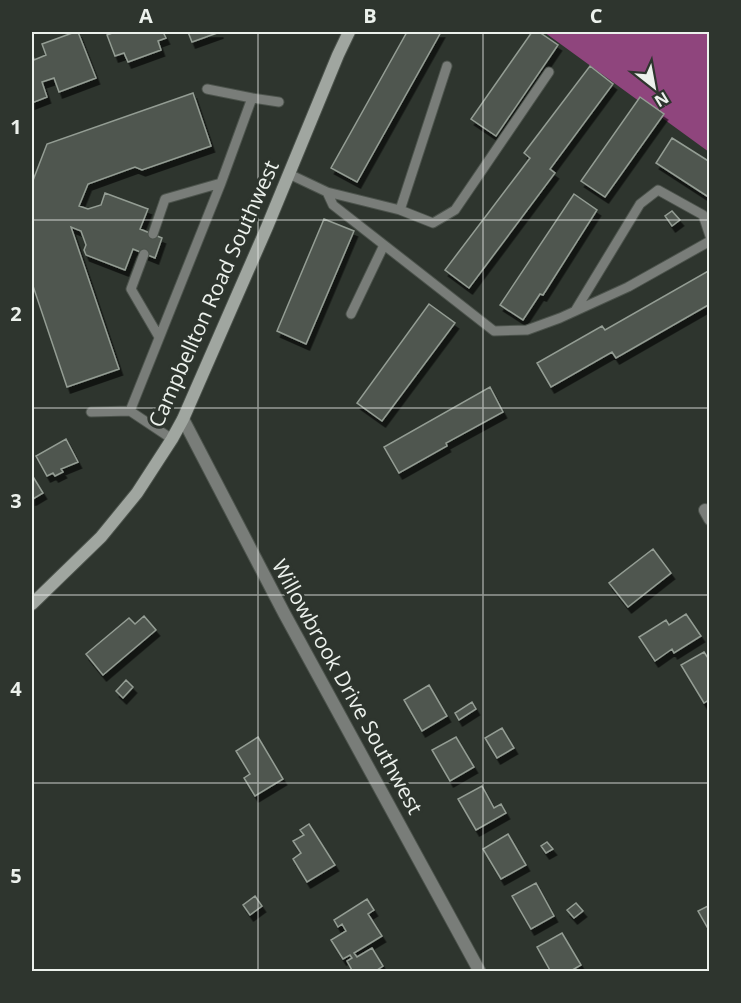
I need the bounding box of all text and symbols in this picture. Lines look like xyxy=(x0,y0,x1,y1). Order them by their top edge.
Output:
text: A xyxy=(139,2,153,29)
text: B xyxy=(363,2,377,29)
text: C xyxy=(590,2,603,29)
north arrow xyxy=(624,57,684,117)
text: N xyxy=(650,87,673,113)
text: 1 xyxy=(10,113,22,140)
street label: Campbellton Road Southwest xyxy=(141,156,285,431)
text: 2 xyxy=(10,300,22,327)
text: 3 xyxy=(10,487,22,514)
street label: Willowbrook Drive Southwest xyxy=(266,554,430,819)
text: 4 xyxy=(10,675,22,702)
text: 5 xyxy=(10,862,22,889)

